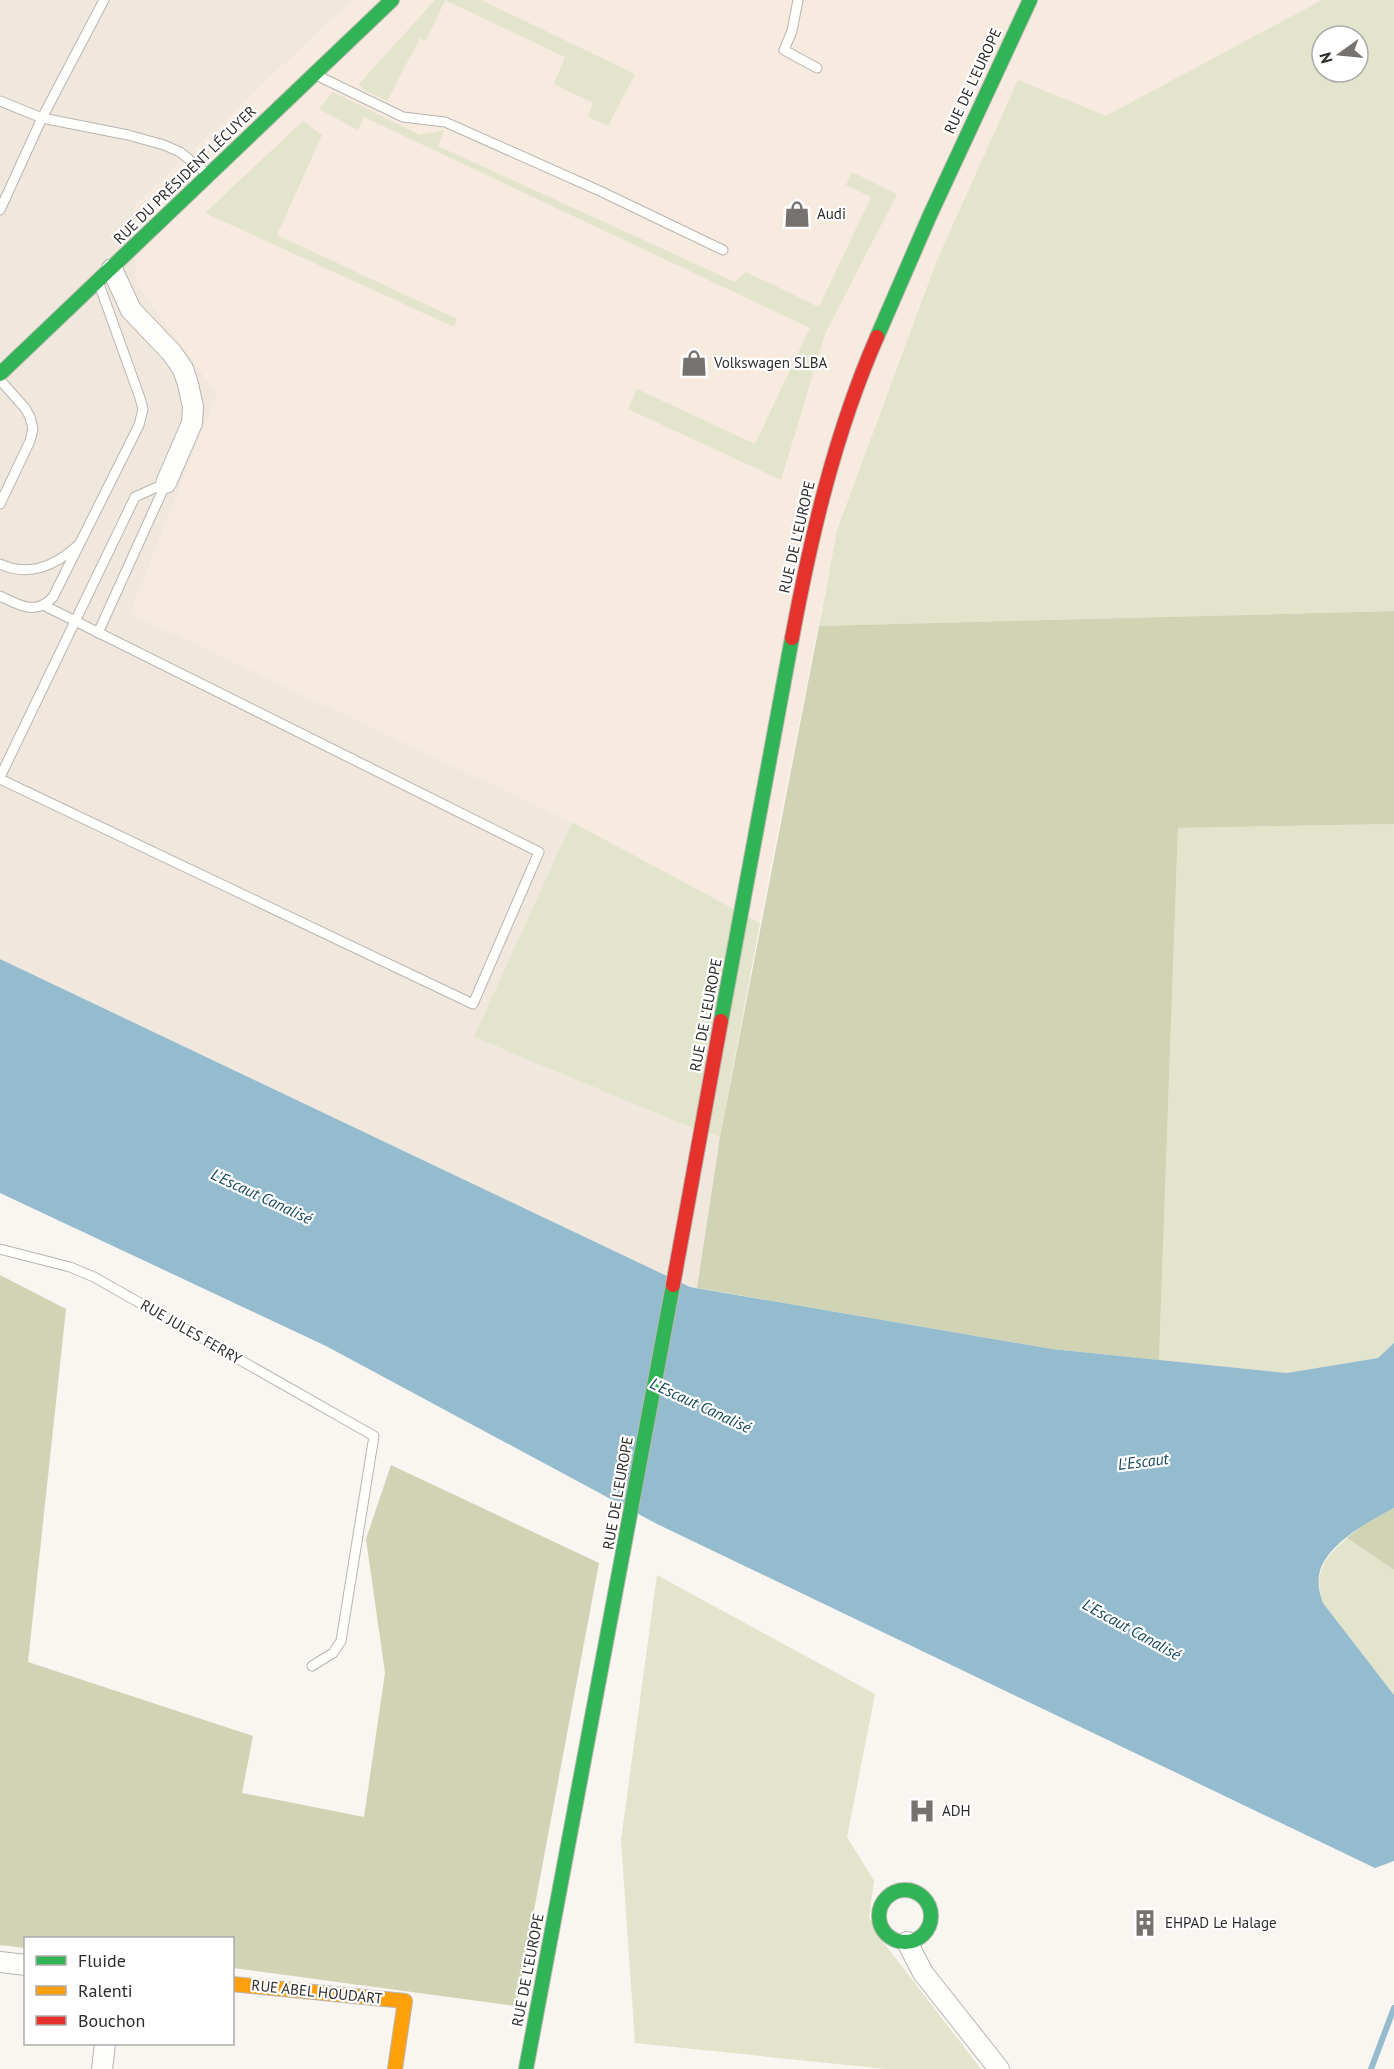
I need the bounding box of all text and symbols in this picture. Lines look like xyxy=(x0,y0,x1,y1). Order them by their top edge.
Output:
north arrow xyxy=(1310,24,1370,84)
street label: RUE DE L'EUROPE xyxy=(940,25,1005,137)
text: N xyxy=(1314,50,1337,66)
street label: RUE DU PRÉSIDENT LÉCUYER xyxy=(109,101,260,248)
shop icon: Audi xyxy=(782,199,812,229)
place label: Audi xyxy=(817,204,846,223)
shop icon: Volkswagen SLBA xyxy=(679,348,709,378)
place label: Volkswagen SLBA xyxy=(713,353,827,372)
street label: RUE DE L'EUROPE xyxy=(774,479,819,595)
street label: RUE DE L'EUROPE xyxy=(685,957,726,1073)
water label: L'Escaut Canalisé xyxy=(208,1164,316,1228)
street label: RUE JULES FERRY xyxy=(137,1295,246,1369)
water label: L'Escaut Canalisé xyxy=(647,1373,755,1437)
street label: RUE DE L'EUROPE xyxy=(598,1435,637,1551)
water label: L'Escaut xyxy=(1116,1448,1170,1474)
water label: L'Escaut Canalisé xyxy=(1079,1594,1185,1665)
hospital icon: ADH xyxy=(907,1796,937,1826)
place label: ADH xyxy=(942,1801,971,1820)
building icon: EHPAD Le Halage xyxy=(1130,1908,1160,1938)
street label: RUE DE L'EUROPE xyxy=(507,1912,548,2028)
place label: EHPAD Le Halage xyxy=(1165,1913,1277,1932)
legend xyxy=(24,1937,234,2045)
text: Fluide xyxy=(78,1949,126,1972)
street label: RUE ABEL HOUDART xyxy=(251,1975,384,2008)
text: Ralenti xyxy=(78,1979,133,2002)
text: Bouchon xyxy=(78,2009,145,2032)

